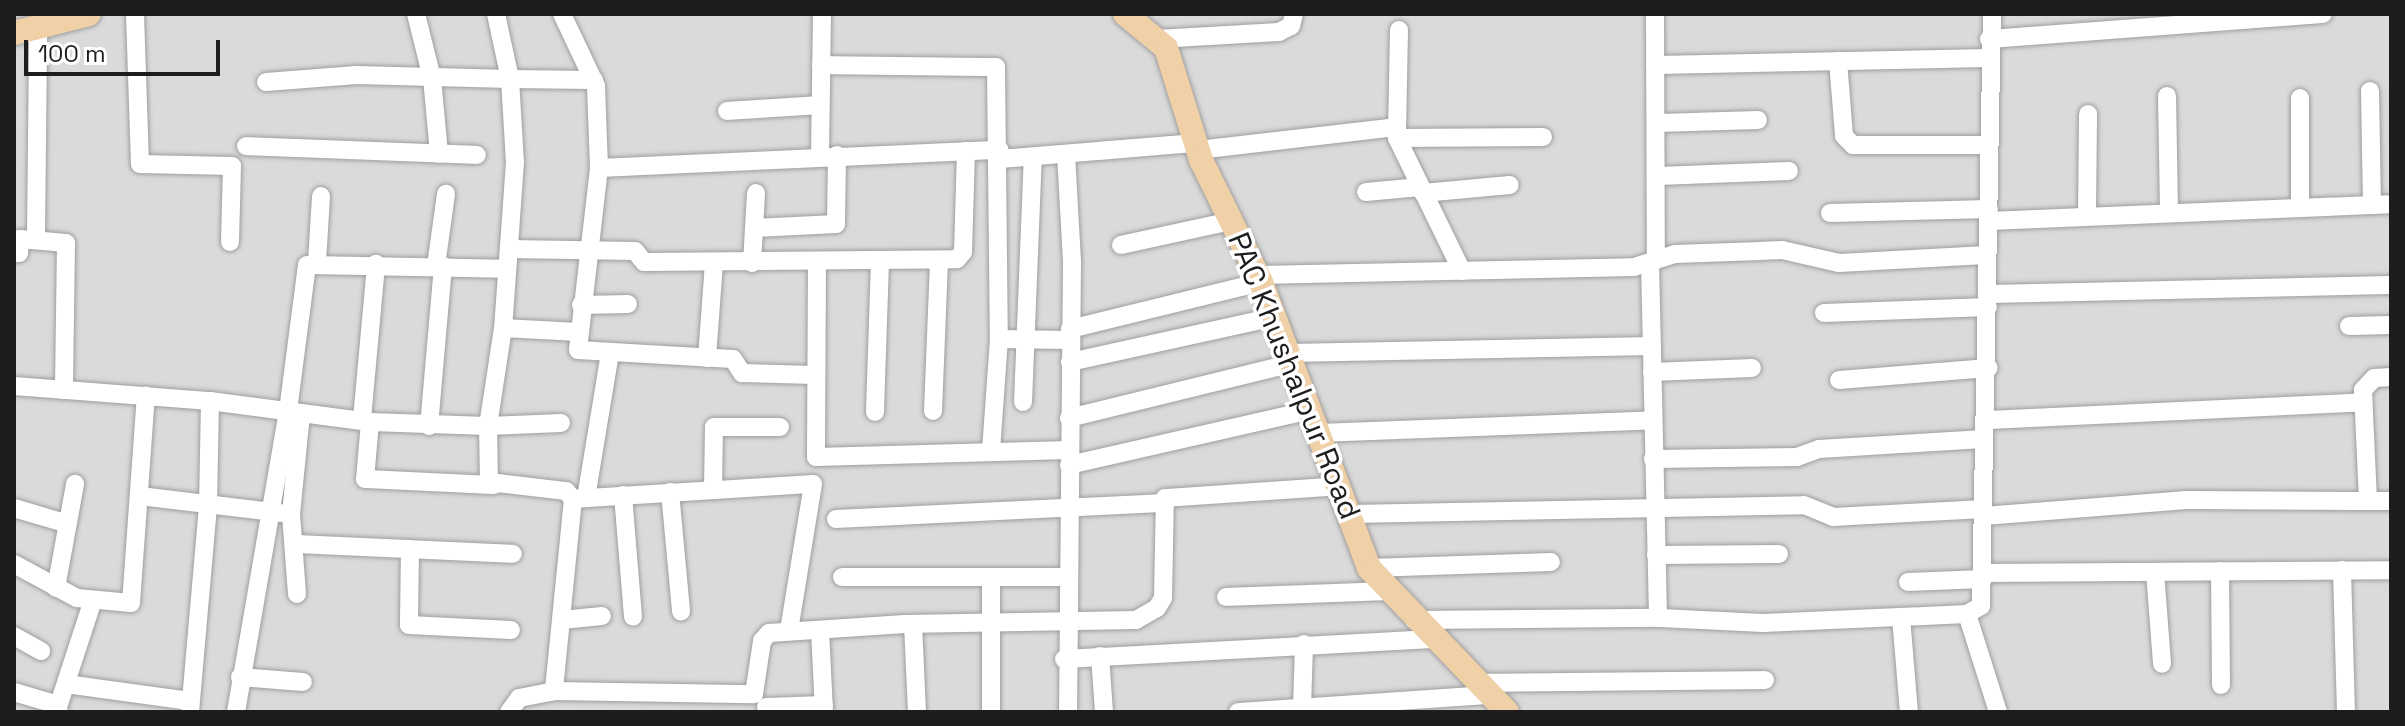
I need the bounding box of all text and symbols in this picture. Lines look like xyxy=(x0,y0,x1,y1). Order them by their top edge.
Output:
scale bar xyxy=(28,24,224,74)
text: 100 m xyxy=(38,38,106,69)
street label: PAC Khushalpur Road xyxy=(1220,227,1368,525)

